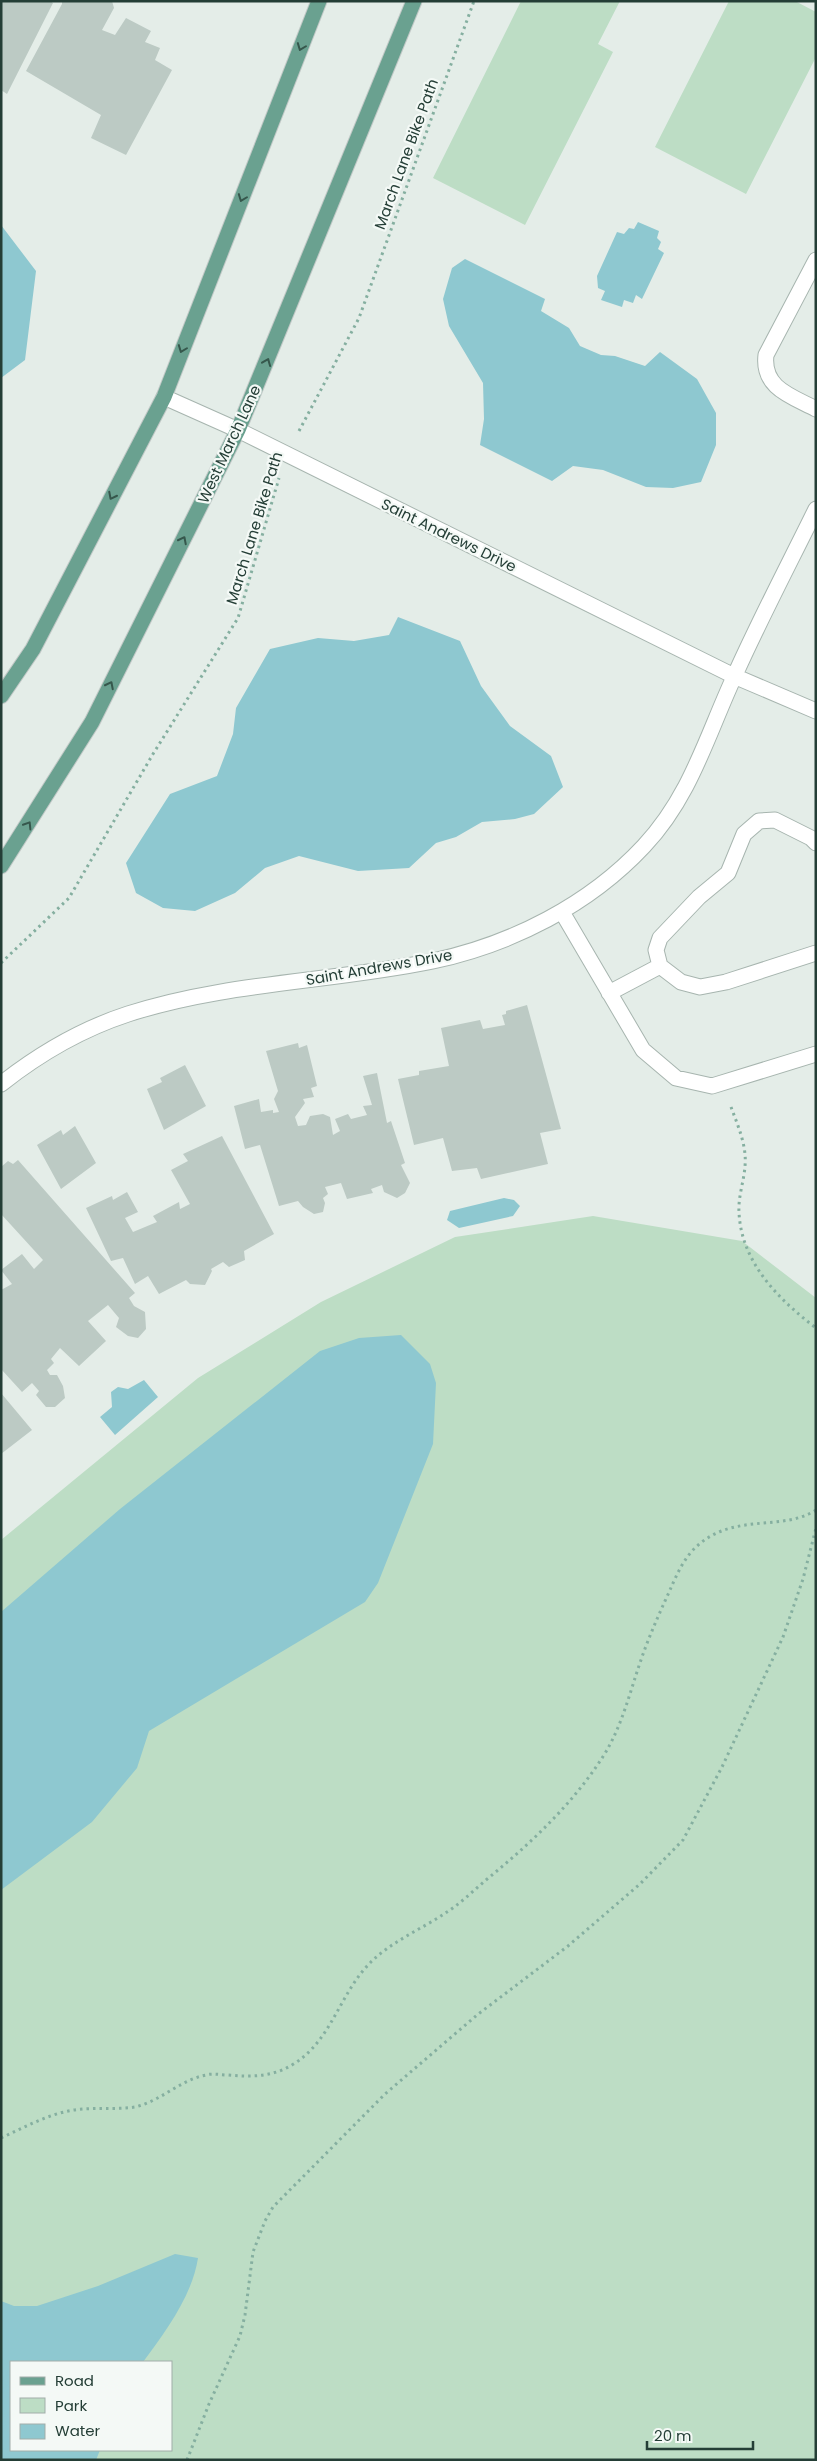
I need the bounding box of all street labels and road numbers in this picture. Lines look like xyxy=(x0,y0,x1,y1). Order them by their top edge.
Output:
street label: March Lane Bike Path xyxy=(369,76,443,232)
street label: West March Lane xyxy=(192,382,266,506)
street label: March Lane Bike Path xyxy=(221,449,287,607)
street label: Saint Andrews Drive xyxy=(378,493,520,577)
street label: Saint Andrews Drive xyxy=(304,944,454,990)

